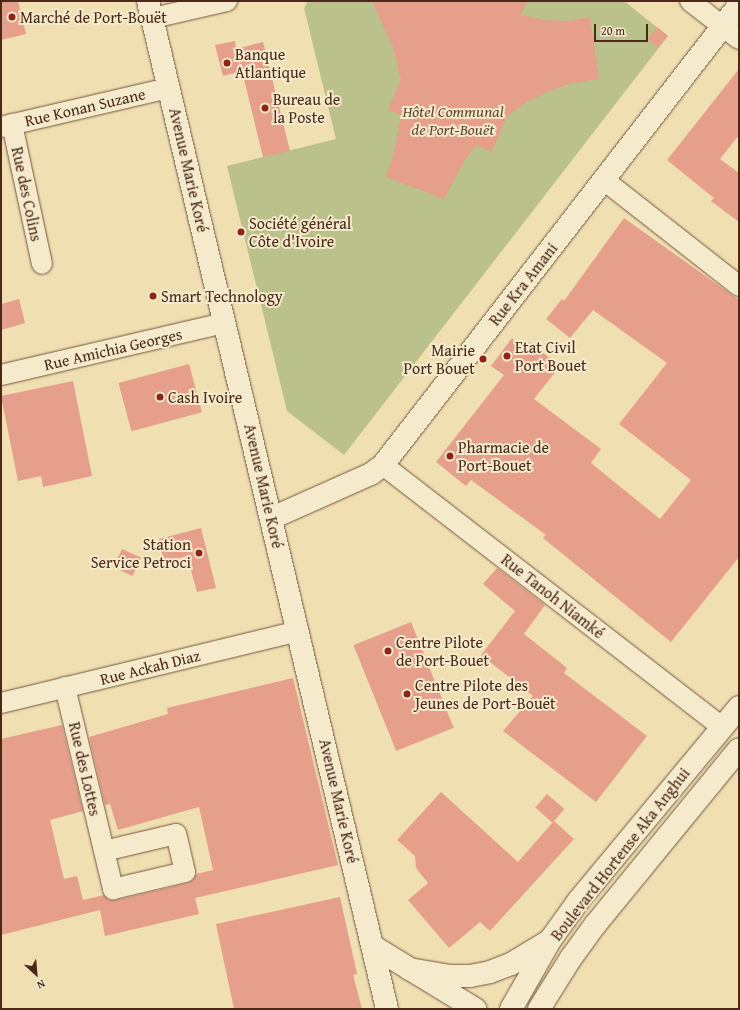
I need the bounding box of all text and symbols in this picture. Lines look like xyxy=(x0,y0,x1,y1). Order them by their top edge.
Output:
place label: Marché de Port-Bouët xyxy=(20,7,167,27)
marker: Marché de Port-Bouët xyxy=(7,12,17,22)
scale bar xyxy=(596,16,650,42)
text: 20 m xyxy=(601,22,625,39)
place label: Banque Atlantique xyxy=(235,44,306,82)
marker: Banque Atlantique xyxy=(222,58,232,68)
street label: Rue Konan Suzane xyxy=(23,84,147,130)
place label: Bureau de la Poste xyxy=(273,89,340,127)
park label: Hôtel Communal de Port-Bouët xyxy=(402,101,504,139)
marker: Bureau de la Poste xyxy=(260,103,270,113)
street label: Avenue Marie Koré xyxy=(165,106,213,234)
street label: Rue des Colins xyxy=(8,145,46,243)
place label: Société général Côte d'Ivoire xyxy=(249,213,351,251)
marker: Société général Côte d'Ivoire xyxy=(236,227,246,237)
street label: Rue Kra Amani xyxy=(485,239,561,329)
place label: Smart Technology xyxy=(161,286,283,306)
marker: Smart Technology xyxy=(148,291,158,301)
street label: Rue Amichia Georges xyxy=(42,324,184,374)
place label: Etat Civil Port Bouet xyxy=(515,337,587,375)
place label: Mairie Port Bouet xyxy=(403,340,475,378)
marker: Etat Civil Port Bouet xyxy=(502,351,512,361)
marker: Mairie Port Bouet xyxy=(478,354,488,364)
place label: Cash Ivoire xyxy=(168,387,242,407)
marker: Cash Ivoire xyxy=(155,392,165,402)
street label: Avenue Marie Koré xyxy=(240,422,288,550)
place label: Pharmacie de Port-Bouet xyxy=(458,437,549,475)
marker: Pharmacie de Port-Bouet xyxy=(445,451,455,461)
place label: Station Service Petroci xyxy=(91,534,191,572)
marker: Station Service Petroci xyxy=(194,548,204,558)
street label: Rue Tanoh Niamké xyxy=(498,550,608,642)
place label: Centre Pilote de Port-Bouet xyxy=(396,632,489,670)
street label: Rue Ackah Diaz xyxy=(98,645,202,689)
marker: Centre Pilote de Port-Bouet xyxy=(383,646,393,656)
place label: Centre Pilote des Jeunes de Port-Bouët xyxy=(415,675,556,713)
marker: Centre Pilote des Jeunes de Port-Bouët xyxy=(402,689,412,699)
street label: Rue des Lottes xyxy=(65,720,105,818)
street label: Avenue Marie Koré xyxy=(315,737,363,865)
street label: Boulevard Hortense Aka Anghui xyxy=(546,764,694,944)
north arrow xyxy=(16,954,56,994)
text: N xyxy=(34,976,48,994)

